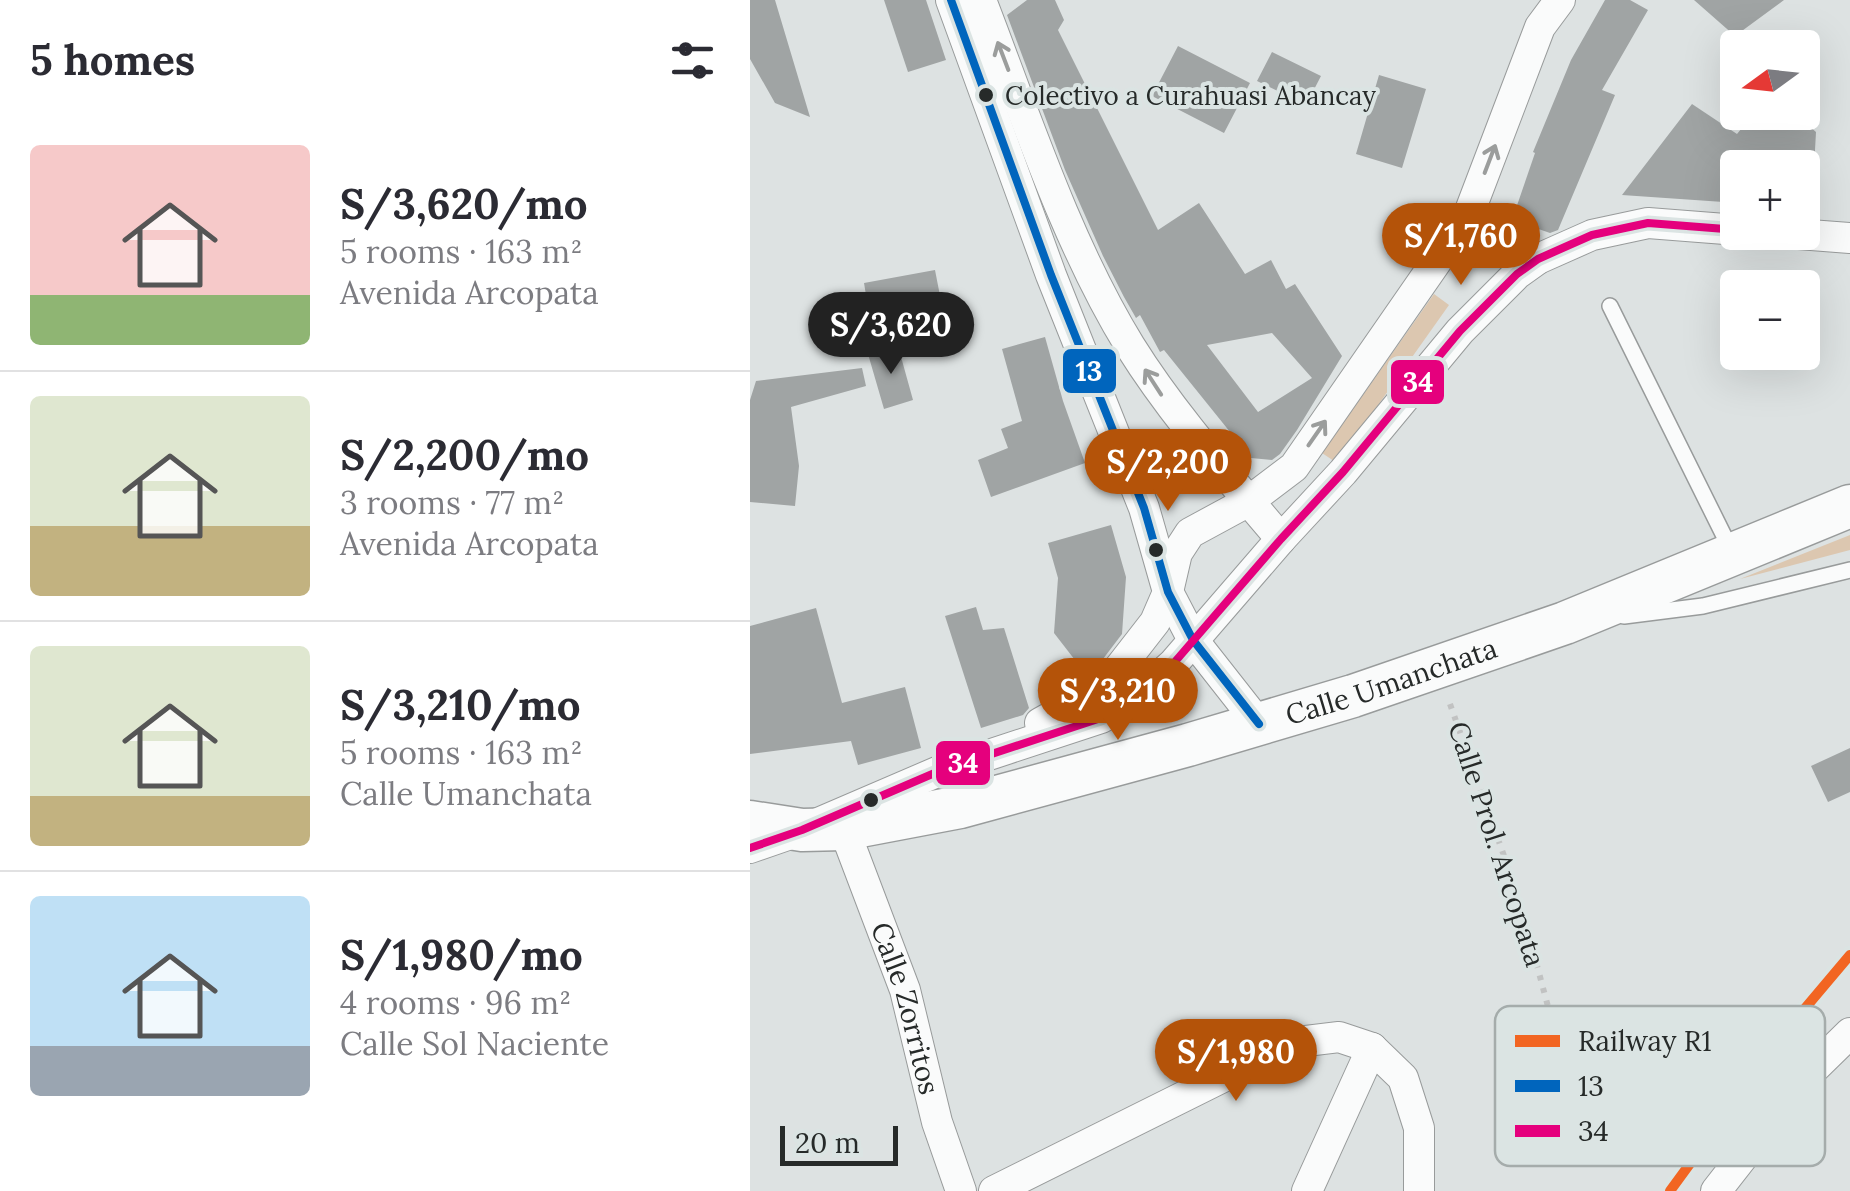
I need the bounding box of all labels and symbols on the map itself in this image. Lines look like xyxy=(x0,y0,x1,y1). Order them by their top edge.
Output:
north arrow xyxy=(1720,30,1820,130)
one-way arrow xyxy=(993,41,1011,72)
place label: Colectivo a Curahuasi Abancay xyxy=(1005,79,1376,112)
marker: Colectivo a Curahuasi Abancay xyxy=(976,85,996,105)
one-way arrow xyxy=(1482,145,1500,175)
pin: S/1,760 xyxy=(1369,203,1553,288)
pin: S/3,620 xyxy=(799,292,983,377)
line badge: 13 xyxy=(1061,347,1118,395)
text: 13 xyxy=(1075,353,1103,389)
line badge: 34 xyxy=(1389,358,1446,406)
text: 34 xyxy=(1403,364,1434,400)
one-way arrow xyxy=(1143,368,1164,396)
one-way arrow xyxy=(1306,420,1327,447)
pin: S/2,200 xyxy=(1076,429,1260,514)
unlabelled marker xyxy=(1146,540,1166,560)
street label: Calle Umanchata xyxy=(1281,630,1502,733)
pin: S/3,210 xyxy=(1026,658,1210,743)
street label: Calle Prol. Arcopata xyxy=(1440,717,1554,971)
line badge: 34 xyxy=(934,739,992,787)
text: 34 xyxy=(948,745,979,781)
unlabelled marker xyxy=(861,790,881,810)
street label: Calle Zorritos xyxy=(863,917,948,1098)
legend xyxy=(1495,1006,1825,1166)
pin: S/1,980 xyxy=(1144,1019,1328,1104)
text: Railway R1 xyxy=(1578,1023,1712,1059)
text: 13 xyxy=(1578,1068,1604,1104)
text: 34 xyxy=(1578,1113,1609,1149)
scale bar xyxy=(780,1121,898,1166)

